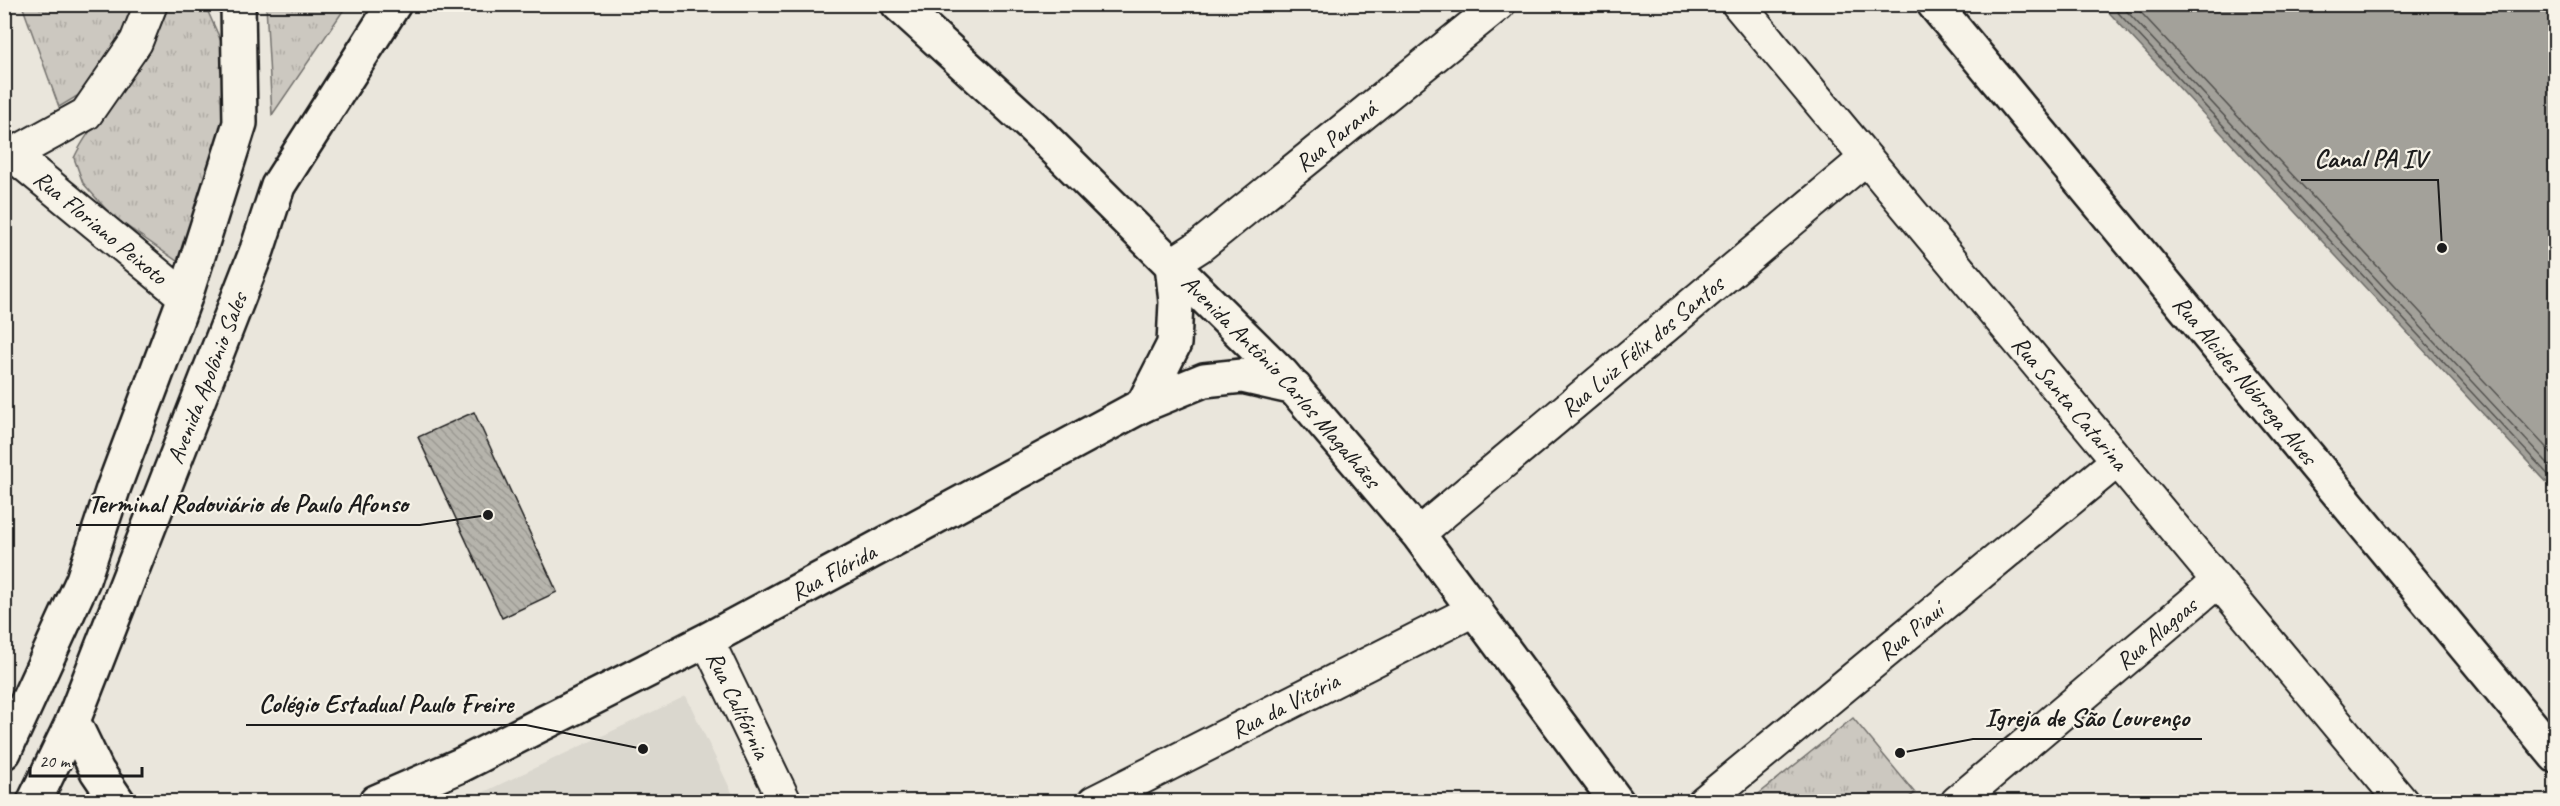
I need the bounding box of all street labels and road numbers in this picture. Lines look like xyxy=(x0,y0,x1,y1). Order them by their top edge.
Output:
street label: Rua Paraná xyxy=(1289,92,1385,178)
street label: Rua Floriano Peixoto xyxy=(28,163,174,292)
street label: Rua Luiz Félix dos Santos xyxy=(1554,267,1732,423)
street label: Avenida Antônio Carlos Magalhães xyxy=(1175,268,1389,496)
street label: Avenida Apolônio Sales xyxy=(160,286,255,468)
street label: Rua Alcides Nóbrega Alves xyxy=(2166,289,2325,472)
street label: Rua Santa Catarina xyxy=(2005,330,2135,477)
street label: Rua Flórida xyxy=(785,536,882,607)
street label: Rua Alagoas xyxy=(2109,589,2204,676)
street label: Rua Piauí xyxy=(1872,593,1953,667)
street label: Rua Califórnia xyxy=(700,646,777,765)
street label: Rua da Vitória xyxy=(1226,665,1345,745)

